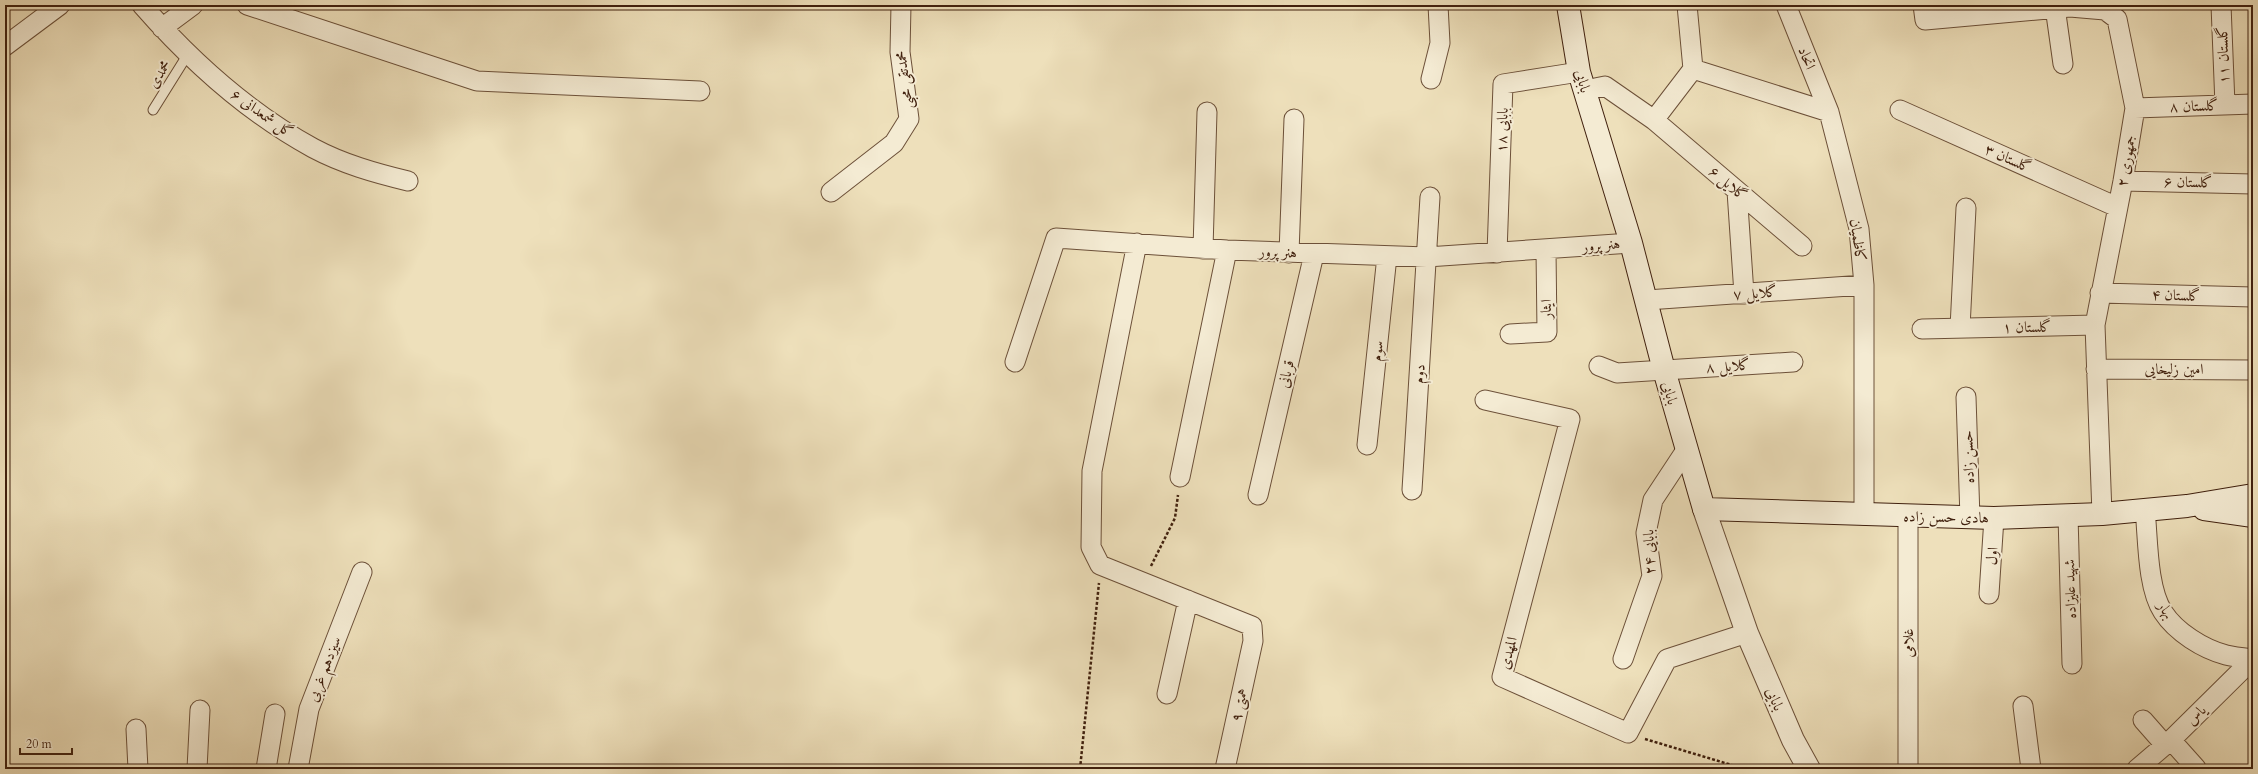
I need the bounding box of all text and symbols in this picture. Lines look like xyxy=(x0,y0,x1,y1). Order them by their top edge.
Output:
street label: گلستان ۱۱ xyxy=(2212,26,2234,84)
street label: اتحاد xyxy=(1793,44,1821,72)
street label: محمدتقی محبی xyxy=(890,49,919,110)
street label: محمدی xyxy=(143,56,175,92)
street label: بابایی xyxy=(1570,67,1596,95)
street label: گل شمعدانی ۶ xyxy=(227,84,297,142)
street label: گلستان ۸ xyxy=(2169,95,2219,117)
street label: بابایی ۱۸ xyxy=(1491,107,1513,153)
street label: جمهوری ۲ xyxy=(2112,134,2140,188)
street label: گلستان ۳ xyxy=(1982,139,2034,177)
street label: گلایل ۶ xyxy=(1704,161,1751,206)
street label: گلستان ۶ xyxy=(2163,172,2213,192)
street label: کاظمیان xyxy=(1845,217,1871,263)
street label: هنر پرور xyxy=(1579,233,1621,257)
street label: هنر پرور xyxy=(1257,241,1297,263)
street label: گلایل ۷ xyxy=(1732,281,1778,306)
street label: گلستان ۴ xyxy=(2151,284,2201,306)
street label: ایثار xyxy=(1536,299,1556,321)
street label: گلستان ۱ xyxy=(2002,317,2052,337)
street label: سوم xyxy=(1366,340,1391,363)
street label: گلایل ۸ xyxy=(1705,354,1751,379)
street label: قربانی xyxy=(1273,358,1299,390)
street label: امین زلیخایی xyxy=(2144,359,2204,379)
street label: دوم xyxy=(1408,364,1433,385)
street label: بابایی xyxy=(1657,379,1683,407)
street label: حسن زاده xyxy=(1957,430,1979,484)
street label: هادی حسن زاده xyxy=(1903,506,1989,528)
street label: بابایی ۲۴ xyxy=(1638,529,1660,575)
street label: اول xyxy=(1981,546,2003,566)
street label: شهید علیزاده xyxy=(2059,559,2081,619)
street label: بهار xyxy=(2152,596,2179,623)
street label: غلامی xyxy=(1898,628,1918,658)
street label: سیزدهم غربی xyxy=(302,633,349,706)
street label: المهدی xyxy=(1494,634,1522,672)
street label: بابایی xyxy=(1761,684,1789,714)
street label: همتی ۹ xyxy=(1226,686,1253,724)
street label: یاس xyxy=(2181,700,2211,730)
scale bar xyxy=(20,730,72,756)
text: 20 m xyxy=(26,736,53,752)

